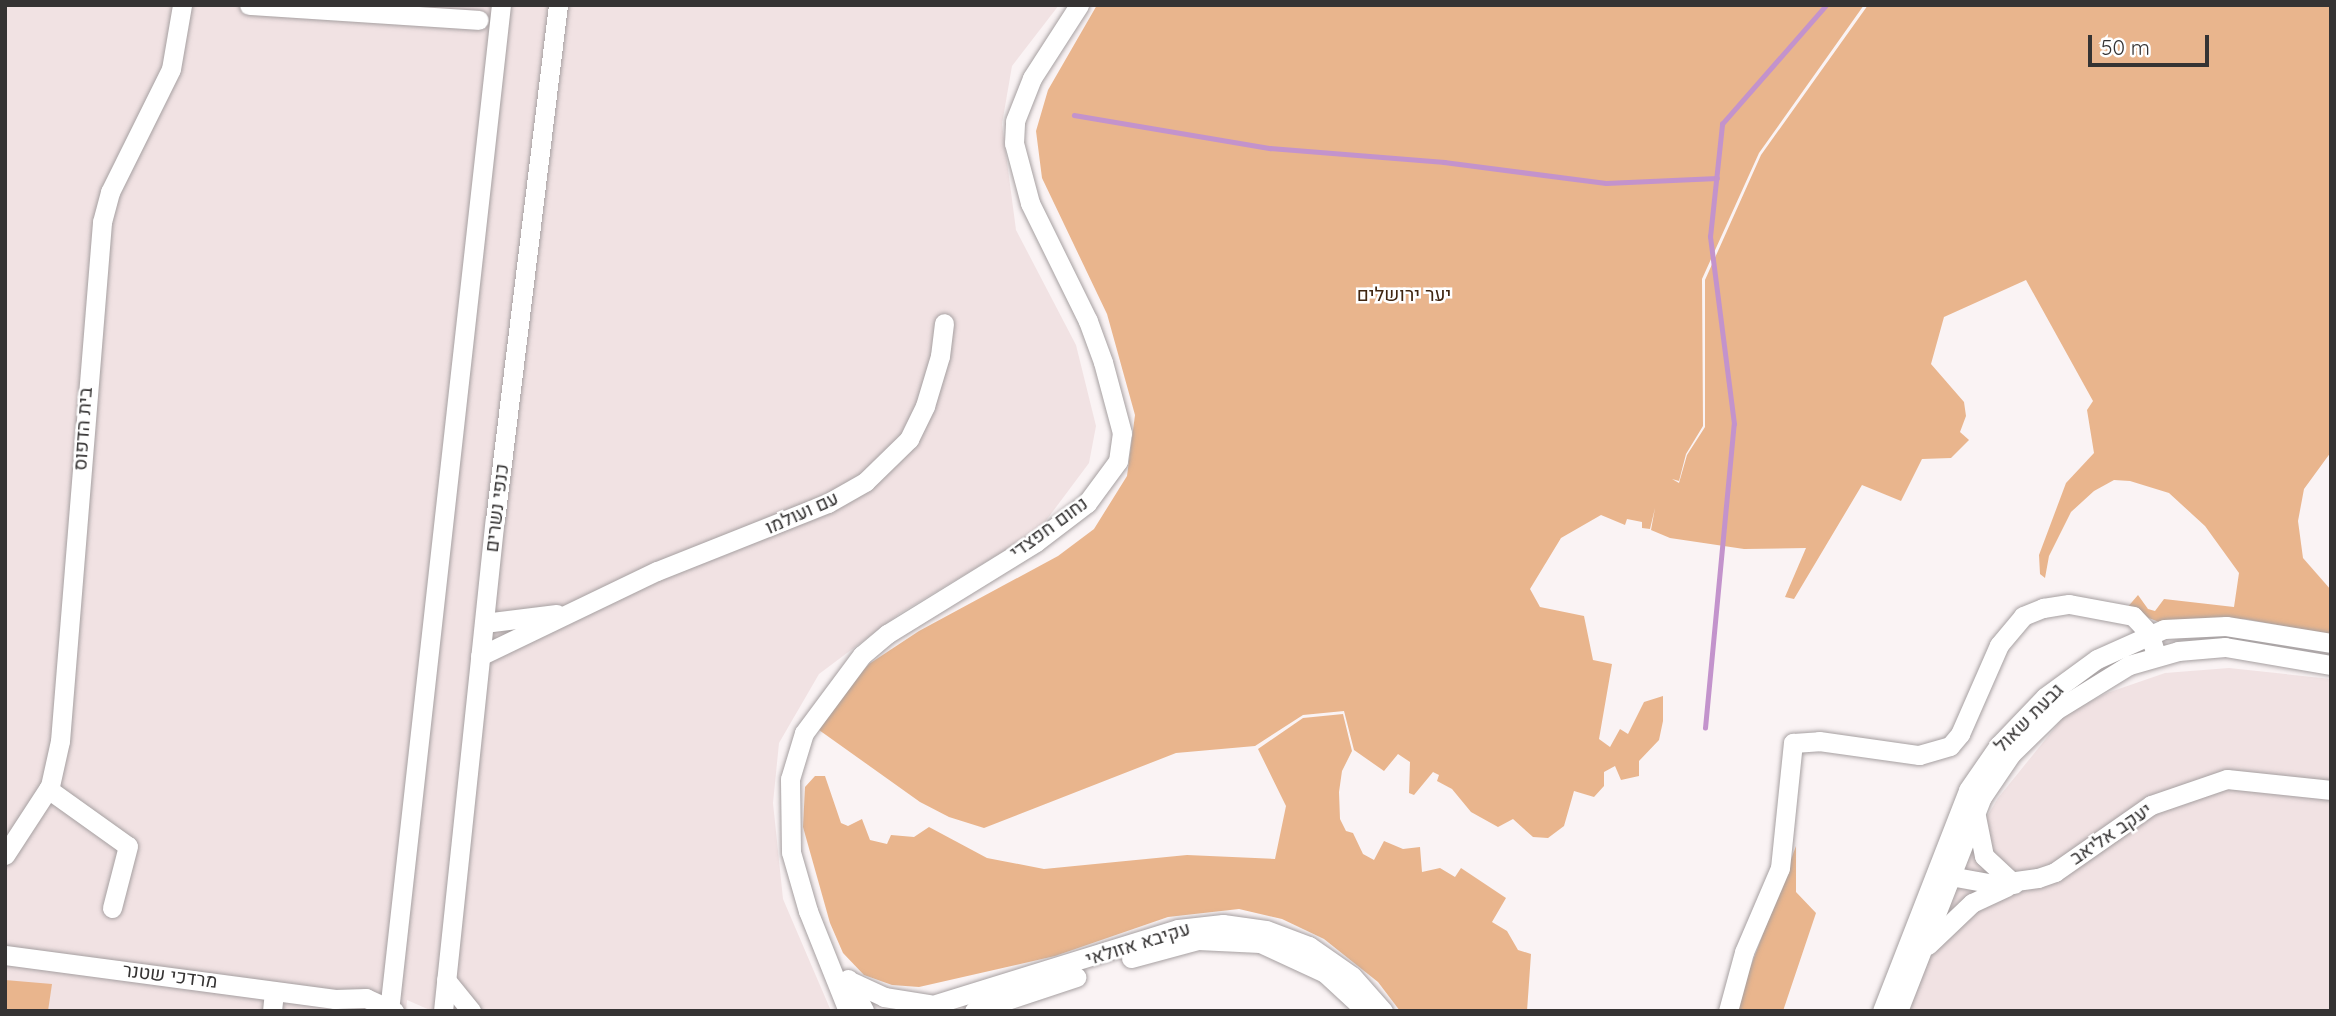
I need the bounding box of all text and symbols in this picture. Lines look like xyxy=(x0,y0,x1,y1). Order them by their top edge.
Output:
scale bar xyxy=(2091,21,2212,65)
text: 50 m xyxy=(2101,34,2150,60)
park label: יער ירושלים xyxy=(1357,284,1451,306)
street label: בית הדפוס xyxy=(69,387,97,471)
street label: כנפי נשרים xyxy=(480,462,514,554)
street label: עם ועולמו xyxy=(762,487,842,539)
street label: נחום חפצדי xyxy=(1006,492,1092,564)
street label: גבעת שאול xyxy=(1990,679,2068,757)
street label: יעקב אליאב xyxy=(2066,798,2156,870)
street label: עקיבא אזולאי xyxy=(1083,917,1193,971)
street label: מרדכי שטנר xyxy=(121,959,219,993)

